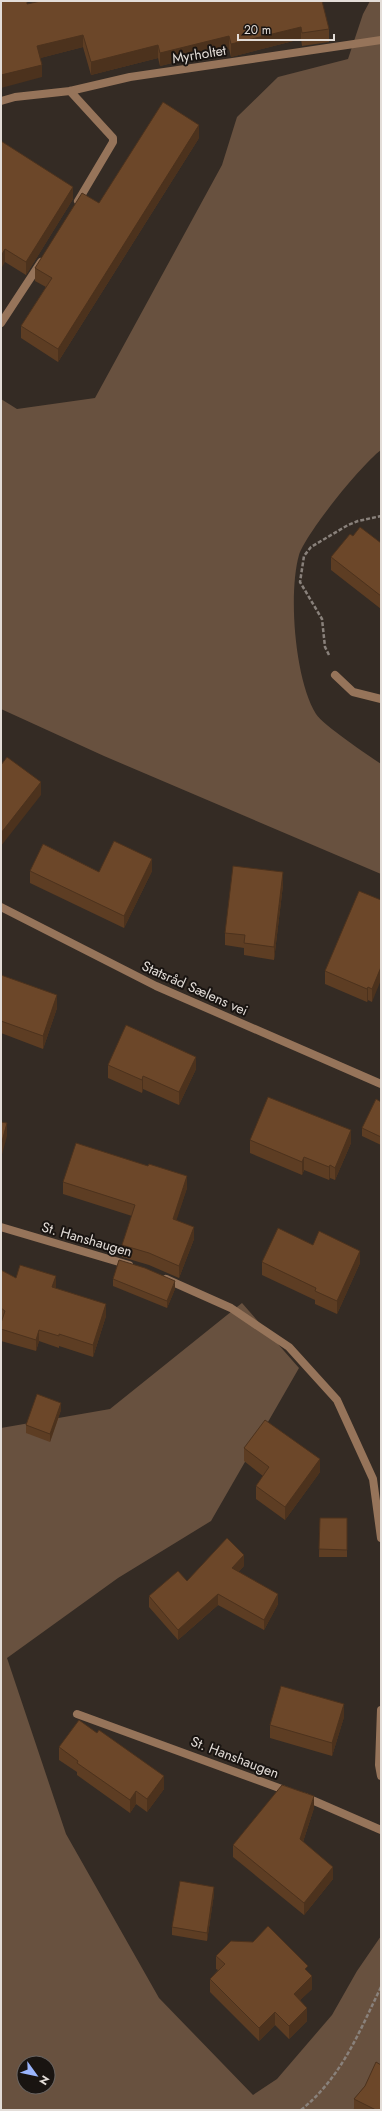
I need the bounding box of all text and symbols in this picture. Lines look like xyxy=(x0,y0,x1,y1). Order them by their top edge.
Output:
scale bar xyxy=(238,16,334,42)
text: 20 m xyxy=(244,21,271,39)
street label: Myrholtet xyxy=(171,40,228,68)
street label: Statsråd Sælens vei xyxy=(139,956,251,1020)
street label: St. Hanshaugen xyxy=(39,1217,135,1261)
street label: St. Hanshaugen xyxy=(188,1731,282,1783)
north arrow xyxy=(16,2055,56,2095)
text: N xyxy=(35,2072,53,2088)

